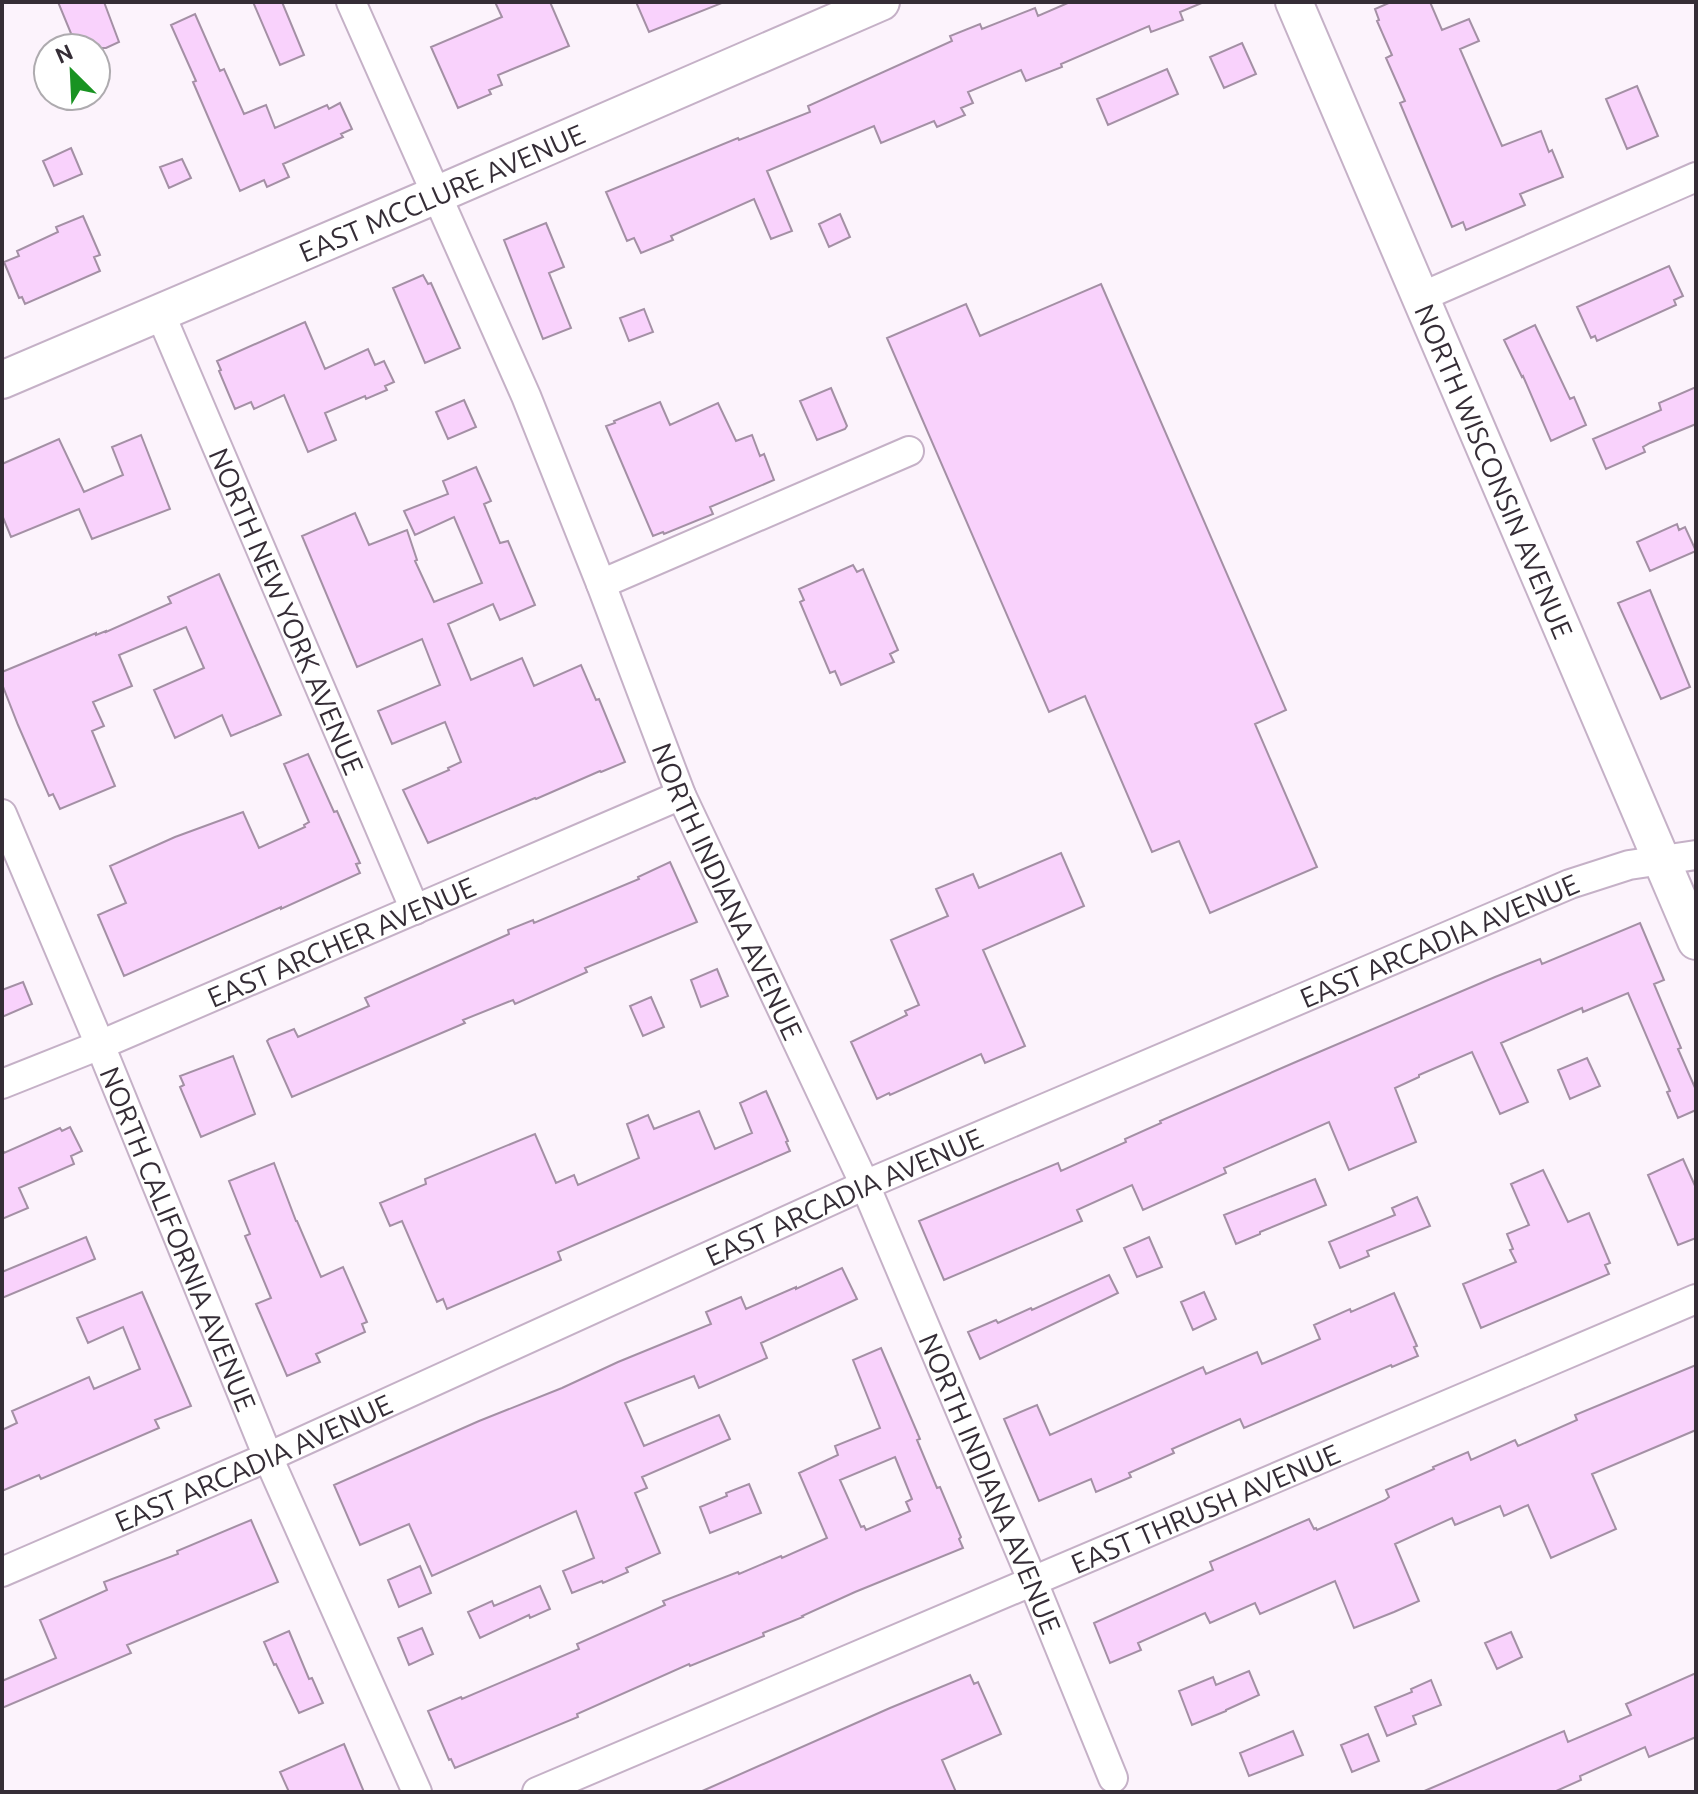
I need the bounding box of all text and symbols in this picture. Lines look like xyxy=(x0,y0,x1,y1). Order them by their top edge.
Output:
north arrow xyxy=(32,32,112,112)
text: N xyxy=(51,39,76,68)
street label: EAST MCCLURE AVENUE xyxy=(294,117,589,267)
street label: NORTH WISCONSIN AVENUE xyxy=(1410,299,1580,643)
street label: NORTH NEW YORK AVENUE xyxy=(204,443,371,779)
street label: NORTH INDIANA AVENUE xyxy=(647,738,809,1044)
street label: EAST ARCADIA AVENUE xyxy=(1295,867,1583,1013)
street label: EAST ARCHER AVENUE xyxy=(203,870,480,1012)
street label: NORTH CALIFORNIA AVENUE xyxy=(95,1062,263,1415)
street label: EAST ARCADIA AVENUE xyxy=(701,1121,987,1271)
street label: NORTH INDIANA AVENUE xyxy=(914,1328,1068,1638)
street label: EAST ARCADIA AVENUE xyxy=(110,1387,396,1537)
street label: EAST THRUSH AVENUE xyxy=(1066,1437,1344,1579)

